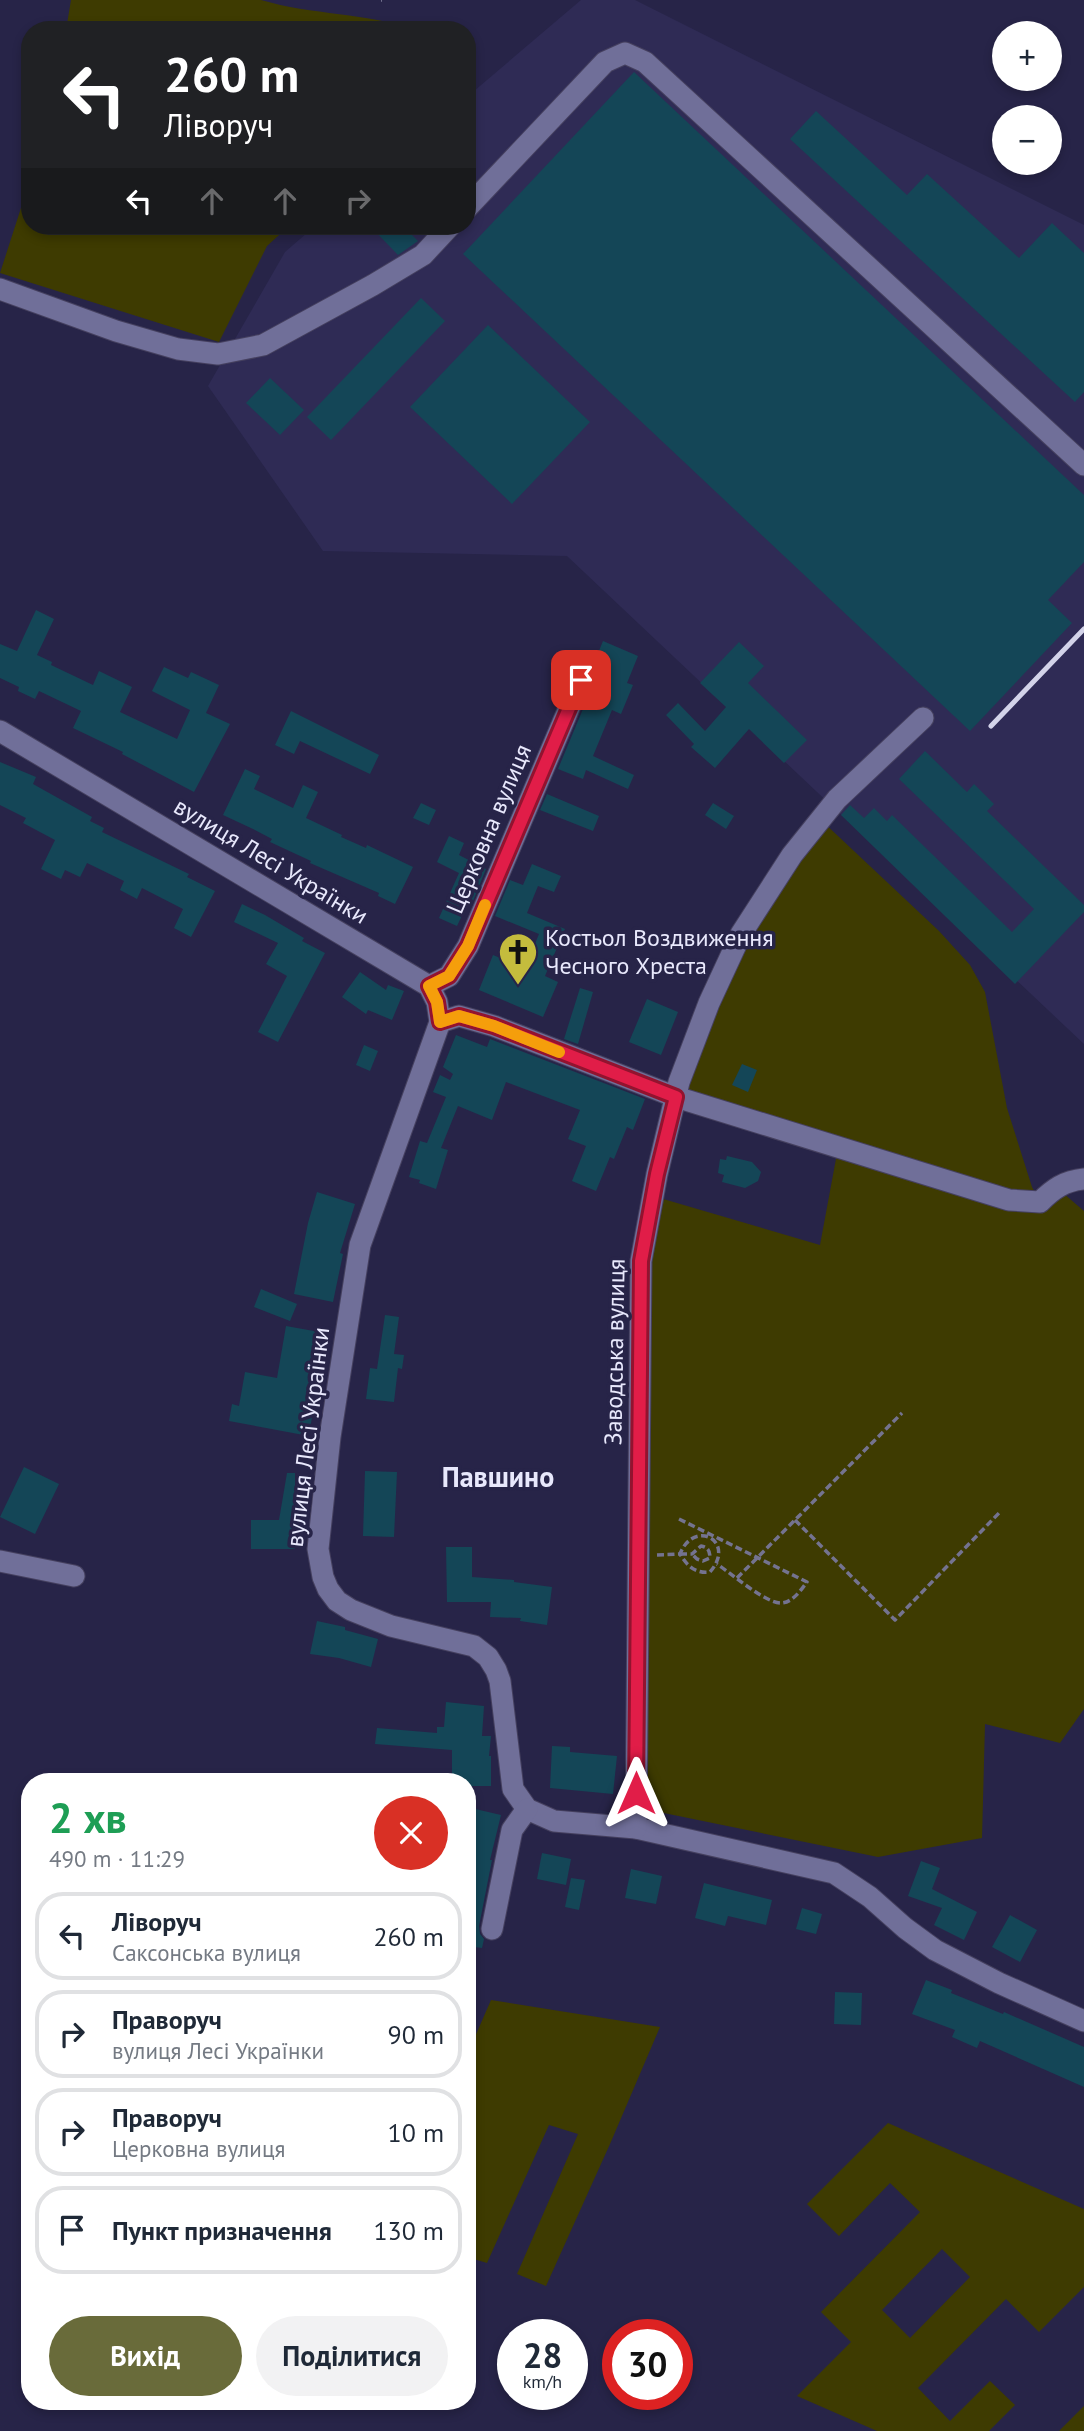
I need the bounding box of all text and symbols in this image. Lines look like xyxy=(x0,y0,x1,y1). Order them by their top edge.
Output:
map controls xyxy=(992,21,1062,175)
button: + xyxy=(992,21,1062,91)
text: 260 m xyxy=(164,42,299,106)
icon: left xyxy=(49,49,140,140)
text: Ліворуч xyxy=(164,104,273,146)
button: − xyxy=(992,105,1062,175)
icon: left xyxy=(120,182,158,220)
icon: ahead xyxy=(193,182,231,220)
icon: ahead xyxy=(266,182,304,220)
icon: right xyxy=(339,182,377,220)
pin xyxy=(551,650,611,710)
icon: arrive xyxy=(562,661,600,699)
street label: Церковна вулиця xyxy=(439,739,538,918)
street label: вулиця Лесі Українки xyxy=(168,790,374,931)
place label: Костьол Воздвиження Чесного Хреста xyxy=(545,922,774,981)
church icon: Костьол Воздвиження Чесного Хреста xyxy=(497,931,539,986)
street label: Заводська вулиця xyxy=(597,1258,632,1446)
street label: вулиця Лесі Українки xyxy=(279,1325,336,1549)
district label: Павшино xyxy=(442,1458,554,1495)
position arrow xyxy=(599,1756,673,1830)
text: 2 хв xyxy=(49,1790,127,1845)
button: close xyxy=(374,1796,448,1870)
text: 490 m · 11:29 xyxy=(49,1844,185,1873)
text: Ліворуч xyxy=(112,1905,202,1938)
icon: left xyxy=(53,1917,91,1955)
text: 260 m xyxy=(373,1920,444,1953)
text: Саксонська вулиця xyxy=(112,1938,301,1967)
text: Праворуч xyxy=(112,2003,222,2036)
icon: right xyxy=(53,2015,91,2053)
text: 90 m xyxy=(388,2018,444,2051)
text: вулиця Лесі Українки xyxy=(112,2036,324,2065)
text: Праворуч xyxy=(112,2101,222,2134)
icon: right xyxy=(53,2113,91,2151)
text: 10 m xyxy=(388,2116,444,2149)
text: Церковна вулиця xyxy=(112,2134,285,2163)
icon: arrive xyxy=(53,2211,91,2249)
text: Пункт призначення xyxy=(112,2214,332,2247)
text: 130 m xyxy=(373,2214,444,2247)
button: Вихід xyxy=(49,2316,242,2396)
button: Поділитися xyxy=(256,2316,448,2396)
speed limit sign: 30 xyxy=(602,2319,693,2410)
text: 28 xyxy=(523,2332,562,2378)
text: km/h xyxy=(523,2370,562,2393)

